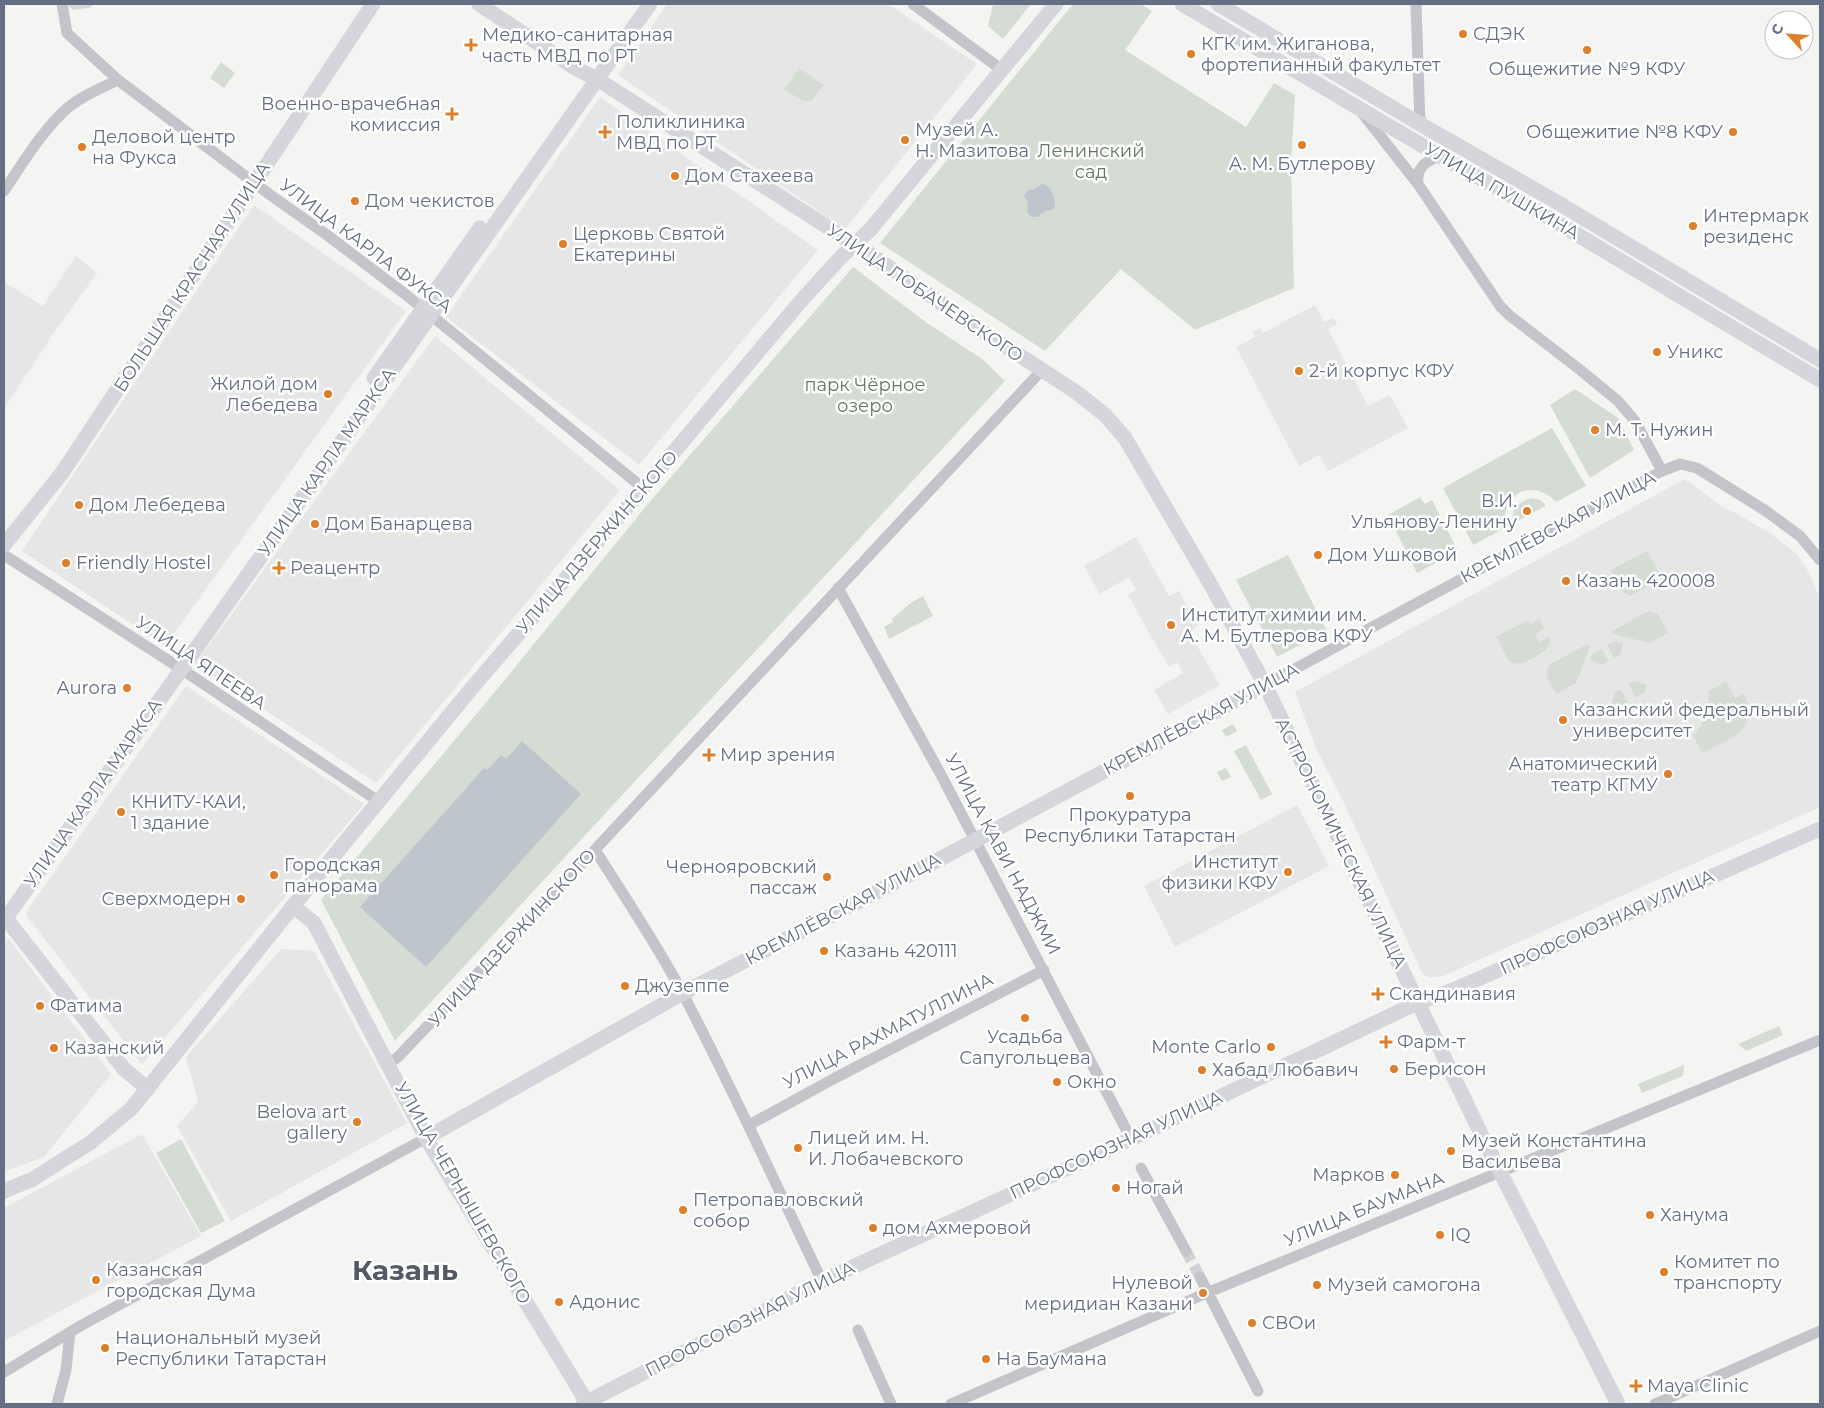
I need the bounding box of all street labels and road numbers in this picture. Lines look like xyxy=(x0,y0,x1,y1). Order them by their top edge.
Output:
street label: УЛИЦА ПУШКИНА xyxy=(1421,138,1584,245)
street label: БОЛЬШАЯ КРАСНАЯ УЛИЦА xyxy=(109,157,275,396)
street label: УЛИЦА КАРЛА ФУКСА xyxy=(276,174,457,318)
street label: УЛИЦА ЛОБАЧЕВСКОГО xyxy=(823,219,1027,367)
street label: УЛИЦА КАРЛА МАРКСА xyxy=(253,363,401,560)
street label: УЛИЦА ДЗЕРЖИНСКОГО xyxy=(512,446,682,638)
street label: КРЕМЛЁВСКАЯ УЛИЦА xyxy=(1457,466,1660,588)
street label: УЛИЦА ЯПЕЕВА xyxy=(132,611,271,715)
street label: КРЕМЛЁВСКАЯ УЛИЦА xyxy=(1100,658,1303,780)
street label: УЛИЦА КАРЛА МАРКСА xyxy=(19,694,167,891)
street label: АСТРОНОМИЧЕСКАЯ УЛИЦА xyxy=(1271,714,1412,972)
street label: УЛИЦА КАВИ НАДЖМИ xyxy=(941,750,1065,958)
street label: УЛИЦА ДЗЕРЖИНСКОГО xyxy=(424,845,600,1031)
street label: КРЕМЛЁВСКАЯ УЛИЦА xyxy=(742,848,945,970)
street label: ПРОФСОЮЗНАЯ УЛИЦА xyxy=(1497,865,1718,979)
street label: УЛИЦА РАХМАТУЛЛИНА xyxy=(779,968,997,1094)
street label: УЛИЦА ЧЕРНЫШЕВСКОГО xyxy=(390,1078,536,1308)
street label: ПРОФСОЮЗНАЯ УЛИЦА xyxy=(1006,1086,1226,1204)
street label: УЛИЦА БАУМАНА xyxy=(1281,1167,1448,1251)
street label: ПРОФСОЮЗНАЯ УЛИЦА xyxy=(642,1256,859,1381)

